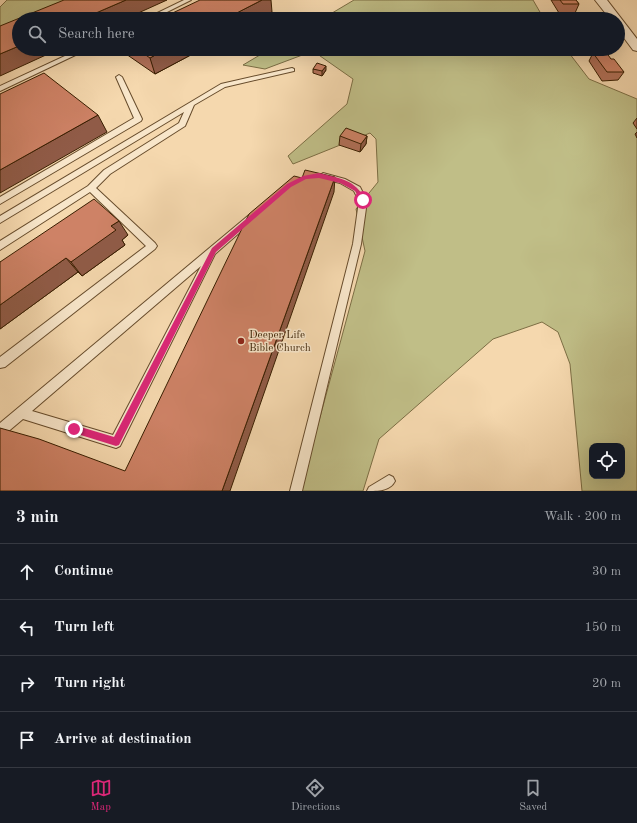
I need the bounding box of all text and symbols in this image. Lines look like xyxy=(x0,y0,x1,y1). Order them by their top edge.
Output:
search box xyxy=(12,12,625,56)
icon: search xyxy=(26,23,48,45)
text: Search here xyxy=(58,27,135,42)
route start xyxy=(354,191,372,209)
place label: Deeper Life Bible Church xyxy=(249,330,311,354)
marker: Deeper Life Bible Church xyxy=(236,336,246,346)
route end xyxy=(65,420,83,438)
map controls xyxy=(589,443,625,479)
button: locate xyxy=(589,443,625,479)
text: 3 min xyxy=(16,509,59,526)
text: Walk · 200 m xyxy=(544,510,621,523)
icon: ahead xyxy=(16,561,38,583)
text: Continue xyxy=(54,564,113,579)
text: 30 m xyxy=(592,565,621,578)
icon: left xyxy=(16,617,38,639)
text: Turn left xyxy=(54,620,114,635)
text: 150 m xyxy=(584,621,621,634)
icon: right xyxy=(16,673,38,695)
text: Turn right xyxy=(54,676,125,691)
text: 20 m xyxy=(592,677,621,690)
icon: arrive xyxy=(16,729,38,751)
text: Arrive at destination xyxy=(54,732,192,747)
tab: Map xyxy=(90,777,112,815)
tab: Directions xyxy=(291,777,340,815)
tab: Saved xyxy=(519,777,547,815)

